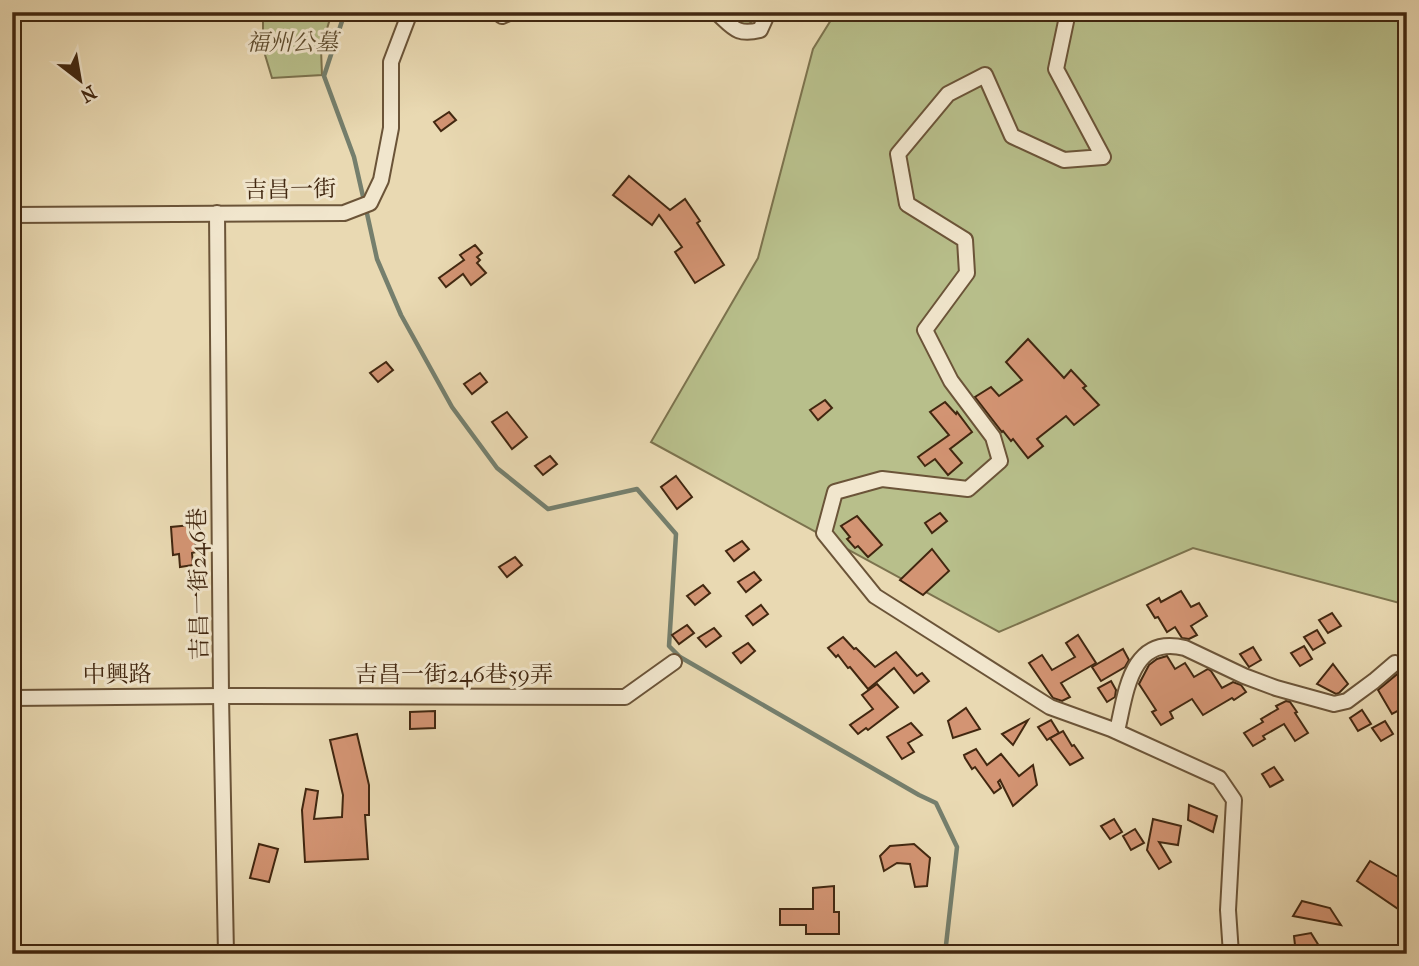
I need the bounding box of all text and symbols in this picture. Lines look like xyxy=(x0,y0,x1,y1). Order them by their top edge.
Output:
park label: 福州公墓 xyxy=(246,29,342,56)
north arrow xyxy=(46,46,116,116)
text: N xyxy=(76,81,100,107)
street label: 吉昌一街 xyxy=(244,175,336,204)
street label: 吉昌一街246巷 xyxy=(184,507,213,661)
street label: 中興路 xyxy=(82,660,152,689)
street label: 吉昌一街246巷59弄 xyxy=(355,661,553,688)

